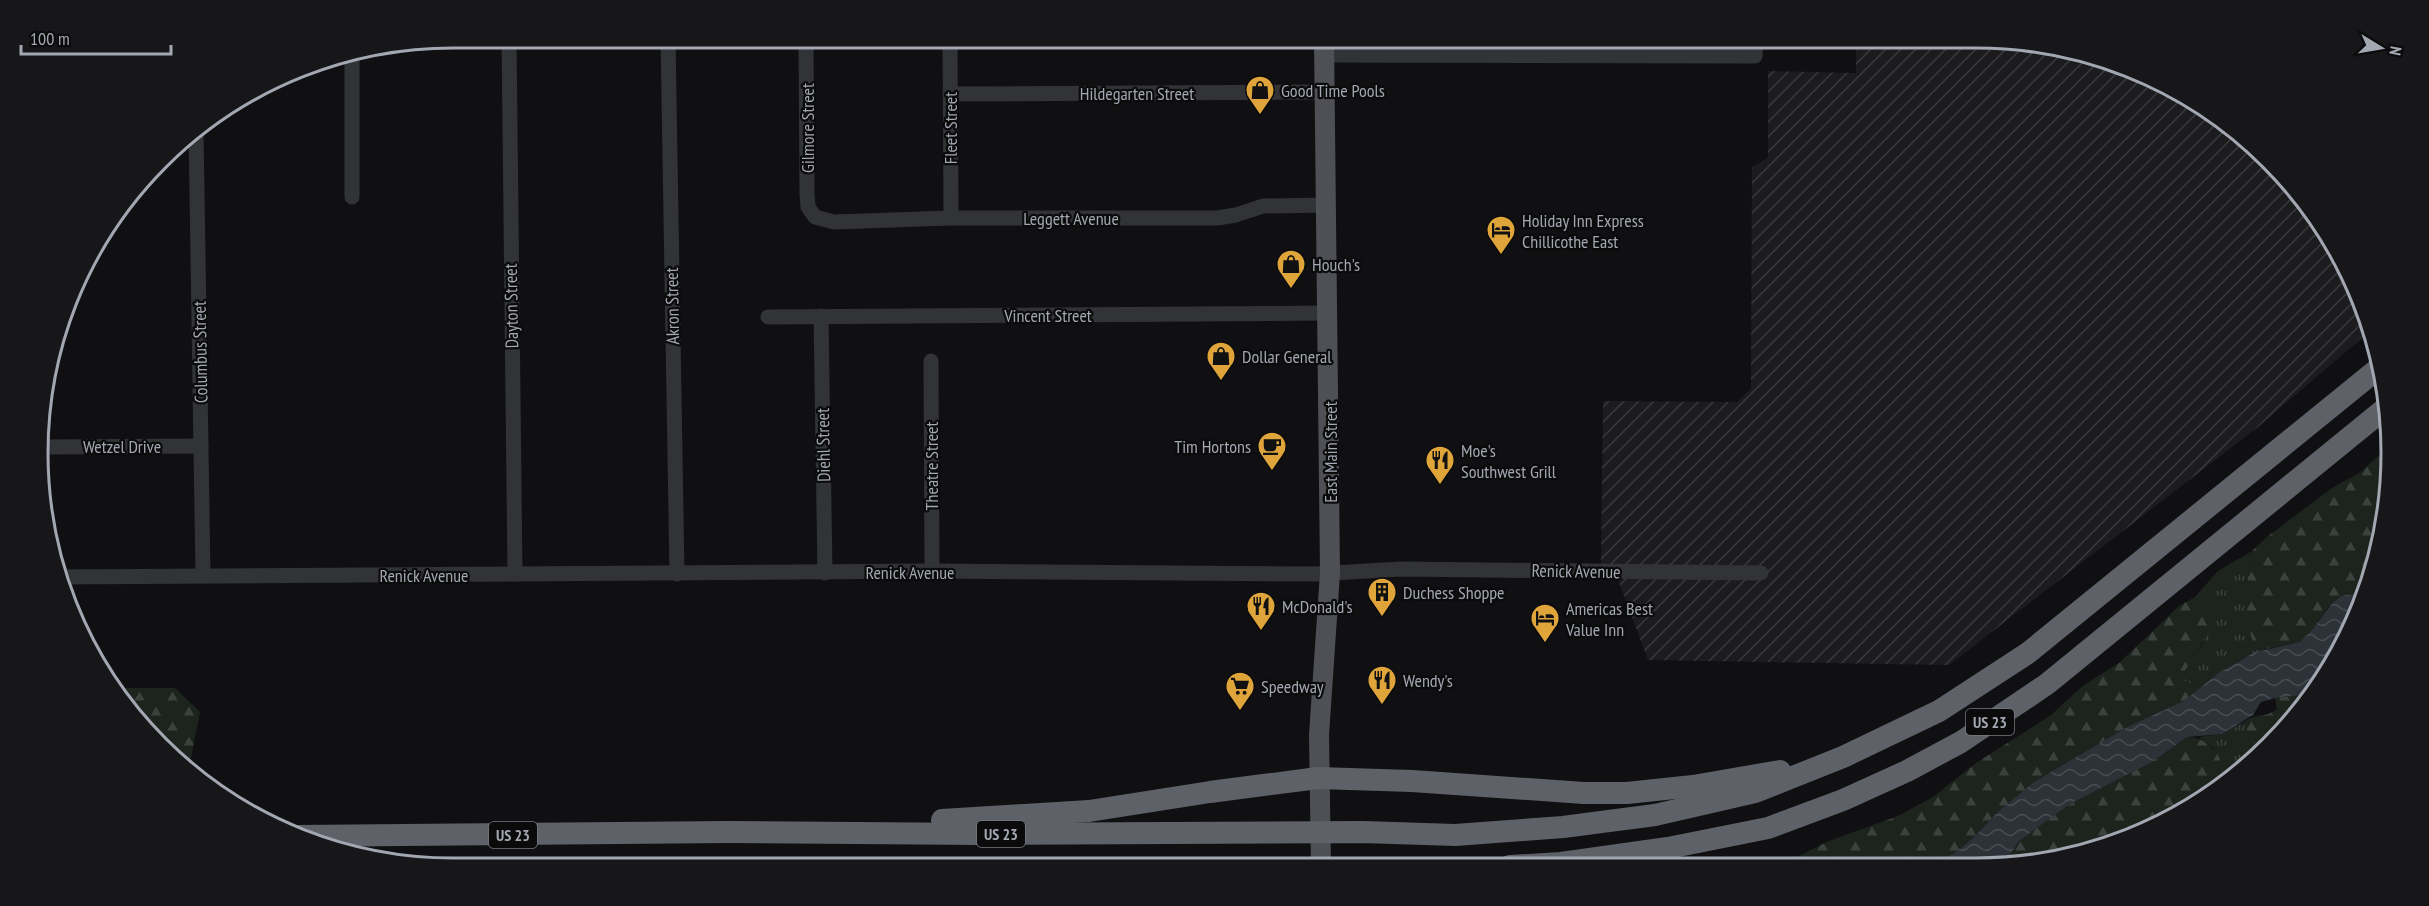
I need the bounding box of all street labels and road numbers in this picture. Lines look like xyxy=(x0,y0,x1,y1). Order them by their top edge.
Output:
street label: Hildegarten Street xyxy=(1080,82,1194,105)
street label: Gilmore Street xyxy=(796,83,819,173)
street label: Fleet Street xyxy=(939,92,962,164)
street label: Leggett Avenue xyxy=(1023,207,1119,230)
street label: Dayton Street xyxy=(499,263,523,349)
street label: Akron Street xyxy=(660,267,684,345)
street label: Columbus Street xyxy=(188,301,212,403)
street label: Vincent Street xyxy=(1003,304,1092,327)
street label: East Main Street xyxy=(1319,401,1342,503)
street label: Diehl Street xyxy=(811,408,835,482)
street label: Theatre Street xyxy=(920,421,943,511)
street label: Wetzel Drive xyxy=(83,435,161,458)
street label: Renick Avenue xyxy=(1531,559,1621,583)
street label: Renick Avenue xyxy=(866,561,955,584)
street label: Renick Avenue xyxy=(380,564,469,587)
road number: US 23 xyxy=(1966,709,2014,735)
road number: US 23 xyxy=(977,821,1025,847)
road number: US 23 xyxy=(489,822,537,848)

